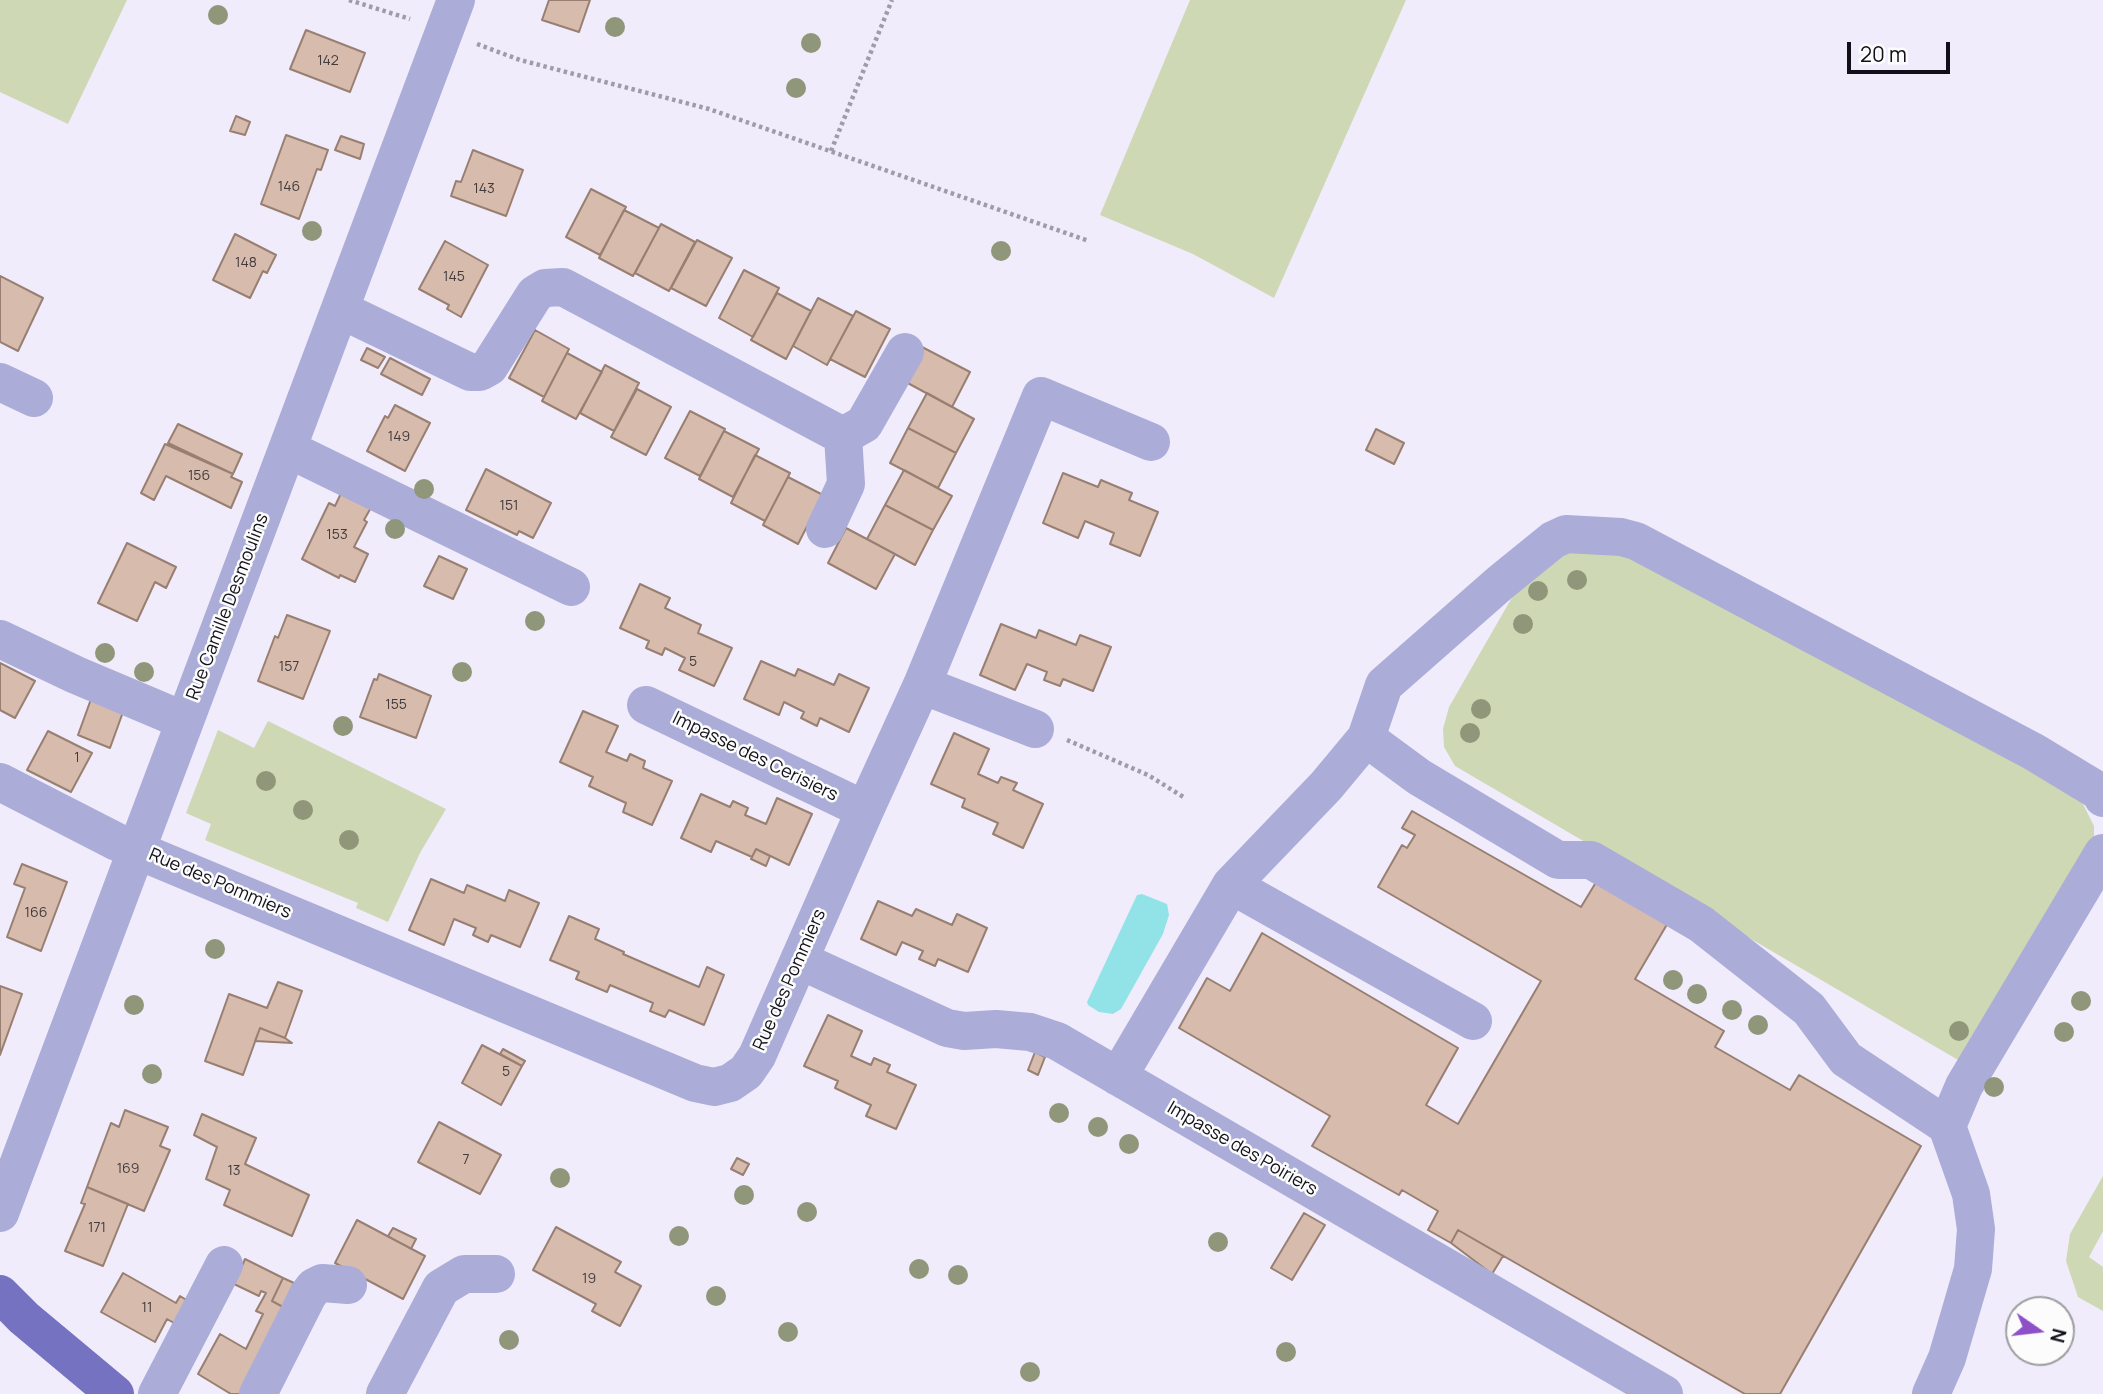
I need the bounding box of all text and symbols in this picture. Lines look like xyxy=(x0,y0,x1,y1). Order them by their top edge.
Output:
scale bar xyxy=(1851,28,1954,72)
text: 20 m xyxy=(1860,40,1907,68)
house number: 142 xyxy=(317,53,339,69)
house number: 146 xyxy=(278,179,300,195)
house number: 143 xyxy=(473,181,495,197)
house number: 148 xyxy=(235,255,257,271)
house number: 145 xyxy=(443,269,465,285)
house number: 149 xyxy=(388,429,410,445)
house number: 156 xyxy=(188,468,210,484)
house number: 151 xyxy=(499,498,519,514)
street label: Rue Camille Desmoulins xyxy=(182,511,274,703)
house number: 153 xyxy=(326,527,348,543)
house number: 5 xyxy=(689,654,697,670)
house number: 157 xyxy=(279,659,299,675)
house number: 155 xyxy=(385,697,407,713)
street label: Impasse des Cerisiers xyxy=(669,708,841,806)
house number: 1 xyxy=(74,750,80,766)
street label: Rue des Pommiers xyxy=(146,844,294,924)
house number: 166 xyxy=(25,905,47,921)
street label: Rue des Pommiers xyxy=(749,906,831,1054)
house number: 5 xyxy=(502,1064,510,1080)
street label: Impasse des Poiriers xyxy=(1163,1097,1321,1201)
house number: 7 xyxy=(462,1152,470,1168)
house number: 169 xyxy=(117,1161,139,1177)
house number: 13 xyxy=(227,1163,241,1179)
house number: 171 xyxy=(88,1220,106,1236)
house number: 19 xyxy=(582,1271,596,1287)
north arrow xyxy=(2005,1296,2075,1366)
house number: 11 xyxy=(142,1300,152,1316)
text: N xyxy=(2044,1326,2073,1345)

